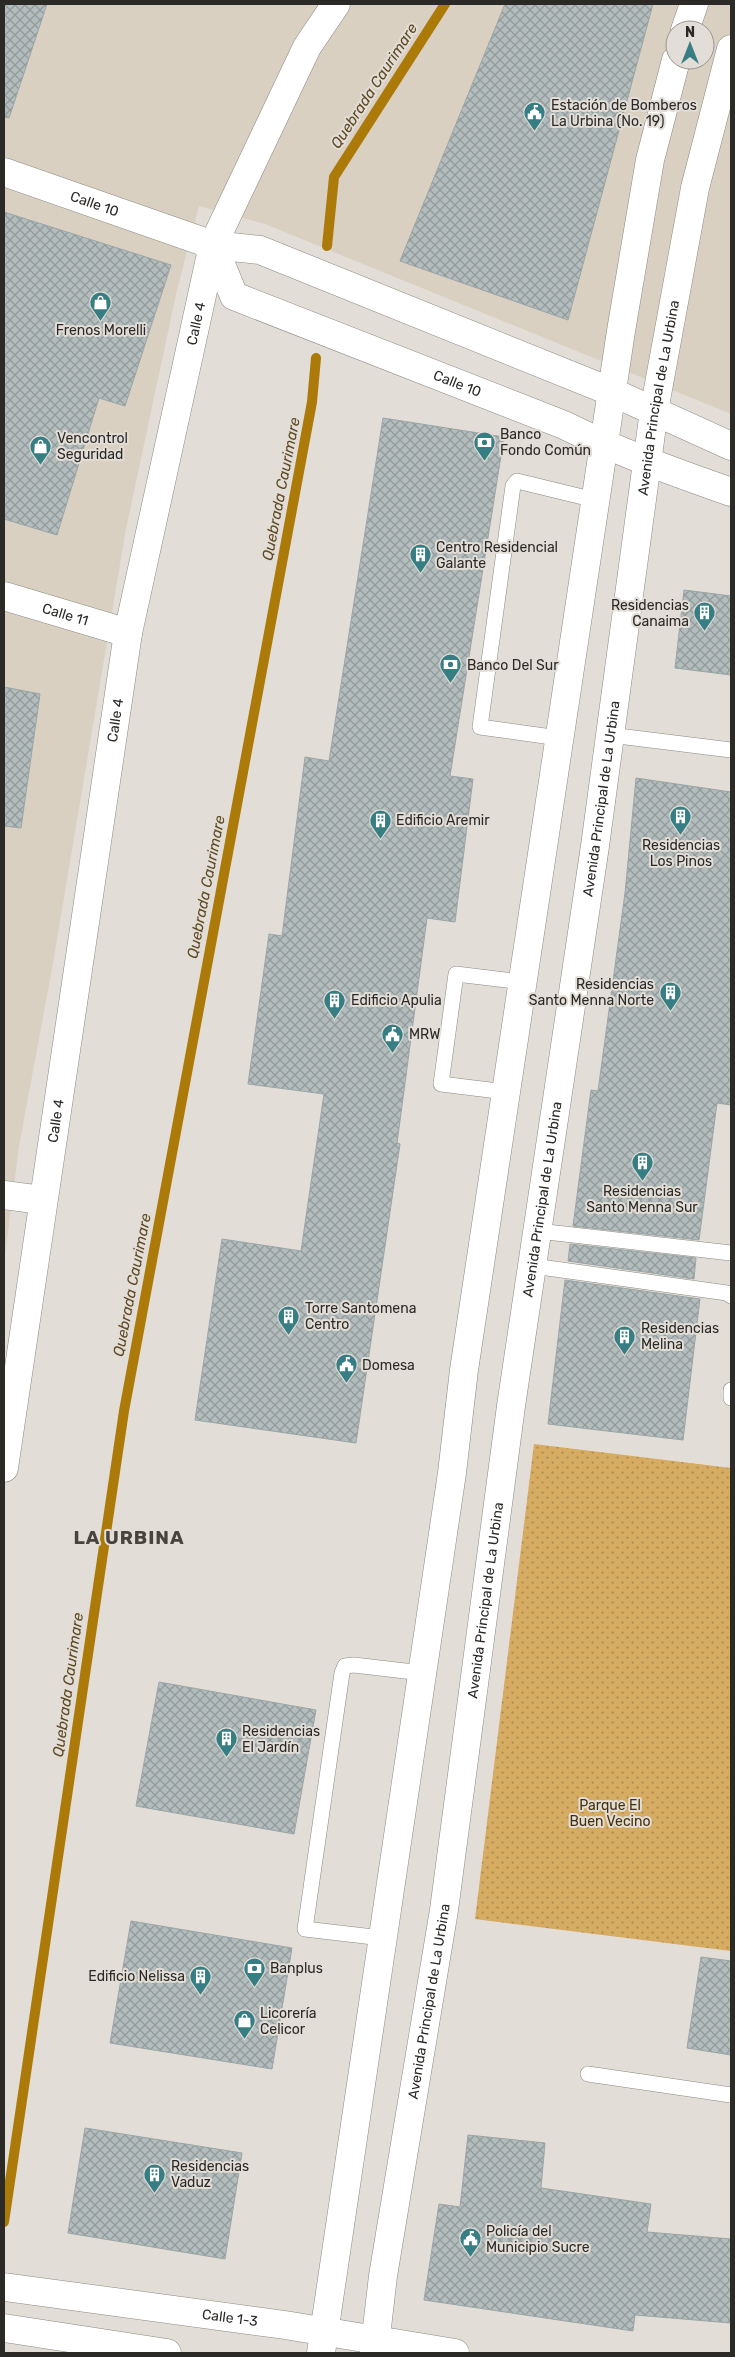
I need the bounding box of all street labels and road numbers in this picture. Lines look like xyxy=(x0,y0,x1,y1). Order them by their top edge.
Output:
street label: Calle 10 xyxy=(68,188,121,220)
street label: Avenida Principal de La Urbina xyxy=(635,299,683,497)
street label: Calle 4 xyxy=(183,300,209,347)
street label: Calle 10 xyxy=(431,367,484,401)
street label: Calle 11 xyxy=(40,600,90,630)
street label: Calle 4 xyxy=(104,697,127,743)
street label: Avenida Principal de La Urbina xyxy=(580,700,624,898)
street label: Calle 4 xyxy=(44,1098,68,1144)
street label: Avenida Principal de La Urbina xyxy=(519,1100,566,1298)
street label: Avenida Principal de La Urbina xyxy=(464,1501,507,1699)
street label: Avenida Principal de La Urbina xyxy=(405,1903,454,2100)
street label: Calle 1-3 xyxy=(201,2306,259,2330)

